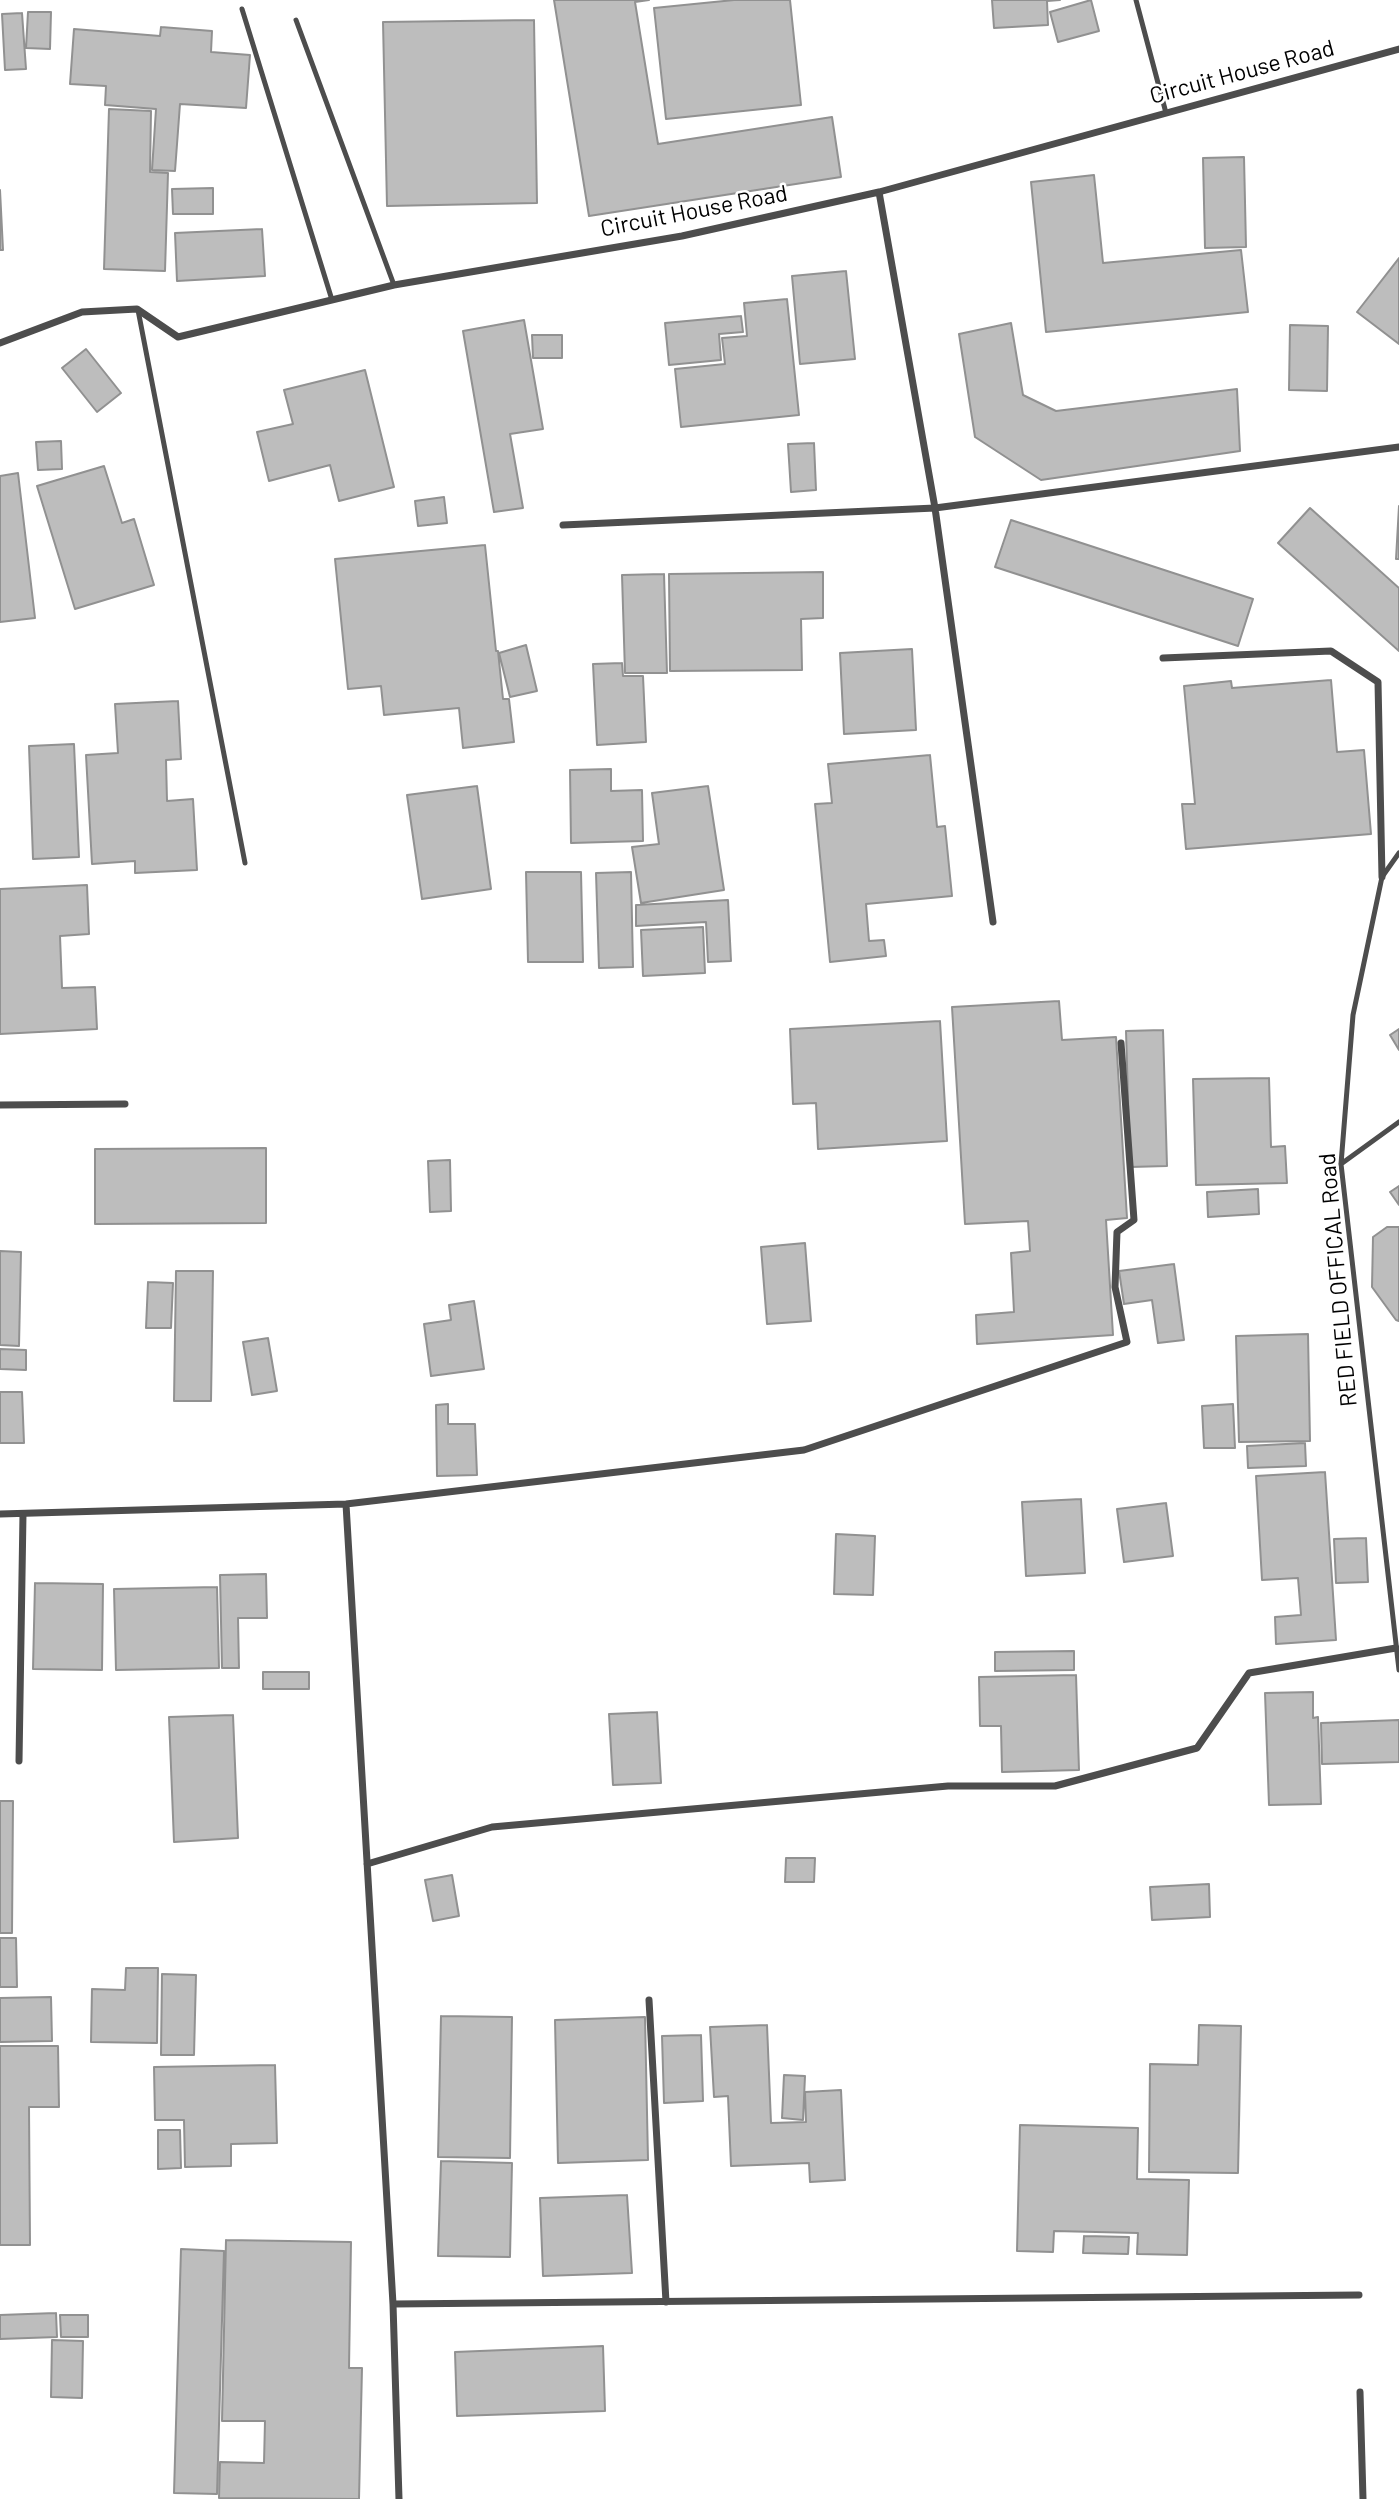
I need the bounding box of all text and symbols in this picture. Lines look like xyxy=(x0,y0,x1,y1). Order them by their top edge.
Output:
street label: Circuit House Road xyxy=(1147,34,1337,110)
street label: Circuit House Road xyxy=(598,179,790,243)
street label: RED FIELD OFFICAL Road xyxy=(1313,1152,1363,1408)

